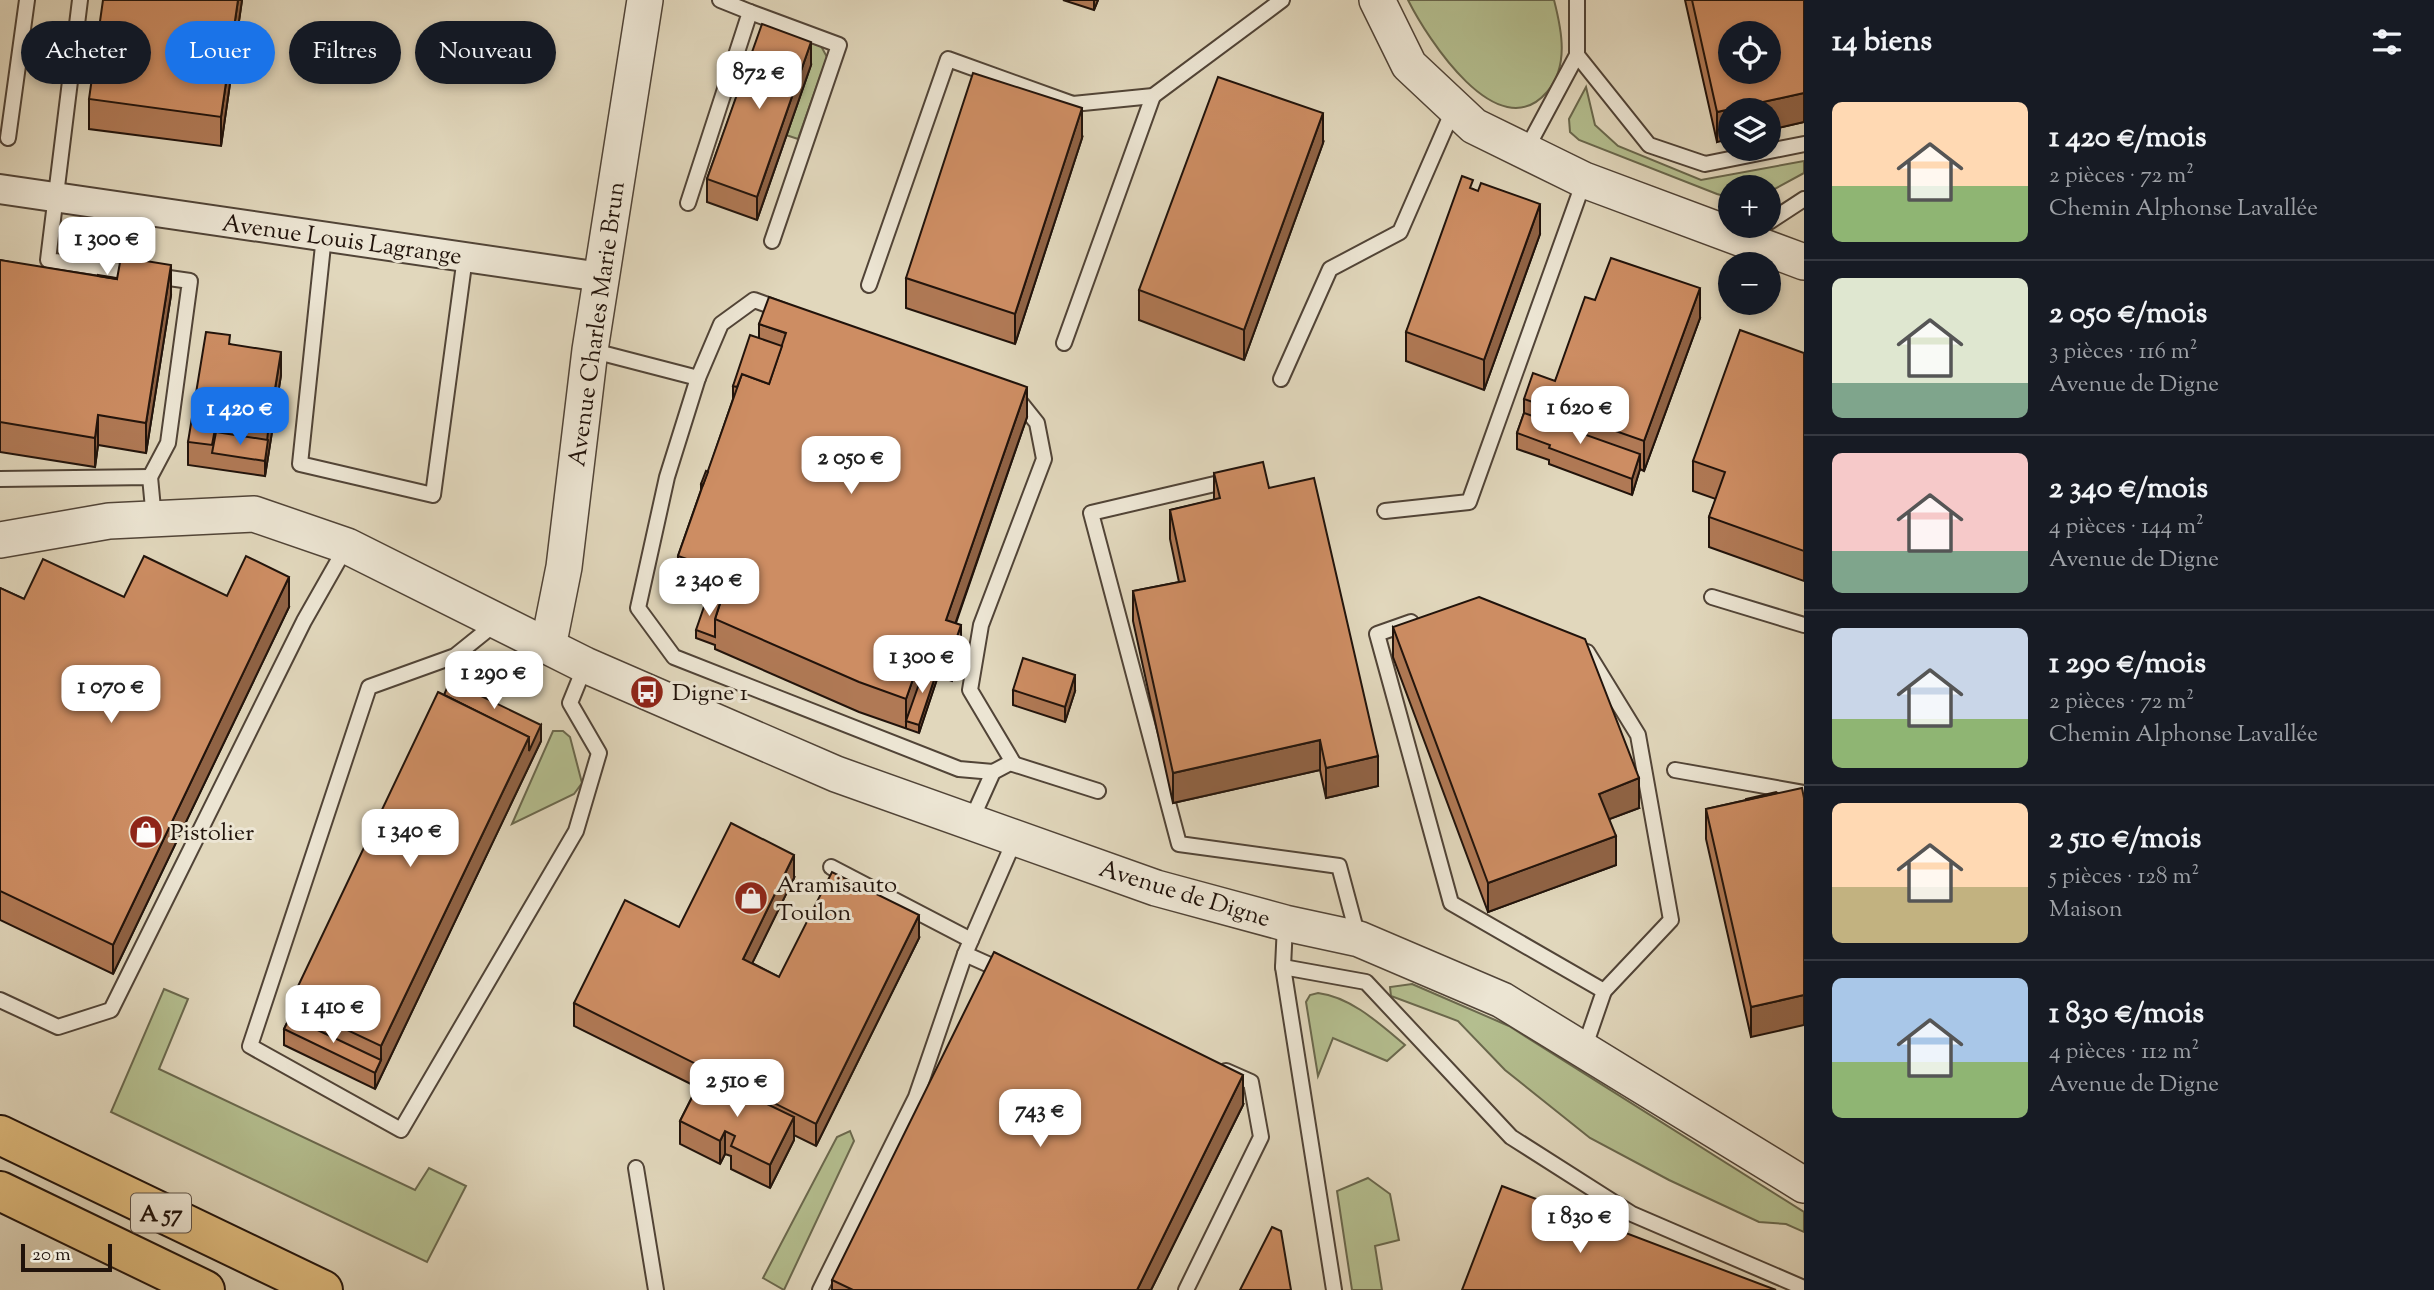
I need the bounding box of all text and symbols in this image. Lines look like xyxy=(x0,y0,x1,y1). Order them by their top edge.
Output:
chip: Acheter xyxy=(21,21,151,84)
chip: Louer xyxy=(165,21,275,84)
chip: Filtres xyxy=(289,21,401,84)
chip: Nouveau xyxy=(415,21,556,84)
map controls xyxy=(1718,21,1781,315)
button: locate xyxy=(1718,21,1781,84)
text: 14 biens xyxy=(1832,21,1932,64)
icon: filters xyxy=(2368,23,2406,61)
pin: 872 € xyxy=(710,52,808,111)
text: 872 € xyxy=(733,57,785,90)
button: layers xyxy=(1718,98,1781,161)
text: 1 420 €/mois xyxy=(2049,117,2206,160)
icon: home xyxy=(1888,130,1972,214)
text: 2 pièces · 72 m² xyxy=(2049,160,2194,193)
button: + xyxy=(1718,175,1781,238)
street label: Avenue Charles Marie Brun xyxy=(561,180,635,469)
text: Chemin Alphonse Lavallée xyxy=(2049,193,2318,226)
street label: Avenue Louis Lagrange xyxy=(220,207,464,275)
pin: 1 300 € xyxy=(42,218,172,277)
text: 1 300 € xyxy=(74,223,140,256)
button: − xyxy=(1718,252,1781,315)
text: 2 050 €/mois xyxy=(2049,293,2207,336)
icon: home xyxy=(1888,306,1972,390)
text: 3 pièces · 116 m² xyxy=(2049,336,2198,369)
text: Avenue de Digne xyxy=(2049,369,2219,402)
pin: 1 620 € xyxy=(1515,386,1645,446)
pin: 1 420 € xyxy=(175,388,305,447)
text: 1 620 € xyxy=(1547,392,1613,425)
text: 1 420 € xyxy=(207,393,273,426)
pin: 2 050 € xyxy=(786,436,916,496)
text: 2 050 € xyxy=(818,442,884,475)
text: 2 340 €/mois xyxy=(2049,468,2208,511)
icon: home xyxy=(1888,481,1972,565)
text: 4 pièces · 144 m² xyxy=(2049,511,2204,544)
text: Avenue de Digne xyxy=(2049,544,2219,577)
pin: 2 340 € xyxy=(644,558,774,618)
text: 2 340 € xyxy=(675,564,743,597)
pin: 1 300 € xyxy=(857,636,987,695)
text: 1 300 € xyxy=(889,641,955,674)
text: 1 290 €/mois xyxy=(2049,643,2206,686)
pin: 1 290 € xyxy=(429,652,559,711)
icon: home xyxy=(1888,656,1972,740)
text: 1 290 € xyxy=(461,657,527,690)
pin: 1 070 € xyxy=(46,666,176,725)
text: 1 070 € xyxy=(77,671,145,704)
bus stop icon: Digne 1 xyxy=(628,673,666,711)
place label: Digne 1 xyxy=(672,677,748,711)
text: 2 pièces · 72 m² xyxy=(2049,686,2194,719)
text: Chemin Alphonse Lavallée xyxy=(2049,719,2318,752)
pin: 1 340 € xyxy=(345,810,475,869)
shop icon: Pistolier xyxy=(127,813,165,851)
text: 1 340 € xyxy=(378,815,442,848)
place label: Pistolier xyxy=(170,817,254,851)
text: 2 510 €/mois xyxy=(2049,818,2201,861)
icon: home xyxy=(1888,831,1972,915)
street label: Avenue de Digne xyxy=(1095,853,1274,937)
text: 5 pièces · 128 m² xyxy=(2049,861,2199,894)
place label: Aramisauto Toulon xyxy=(776,869,897,931)
shop icon: Aramisauto Toulon xyxy=(732,879,770,917)
text: Maison xyxy=(2049,894,2123,927)
pin: 1 410 € xyxy=(268,986,398,1045)
text: 1 410 € xyxy=(301,991,365,1024)
text: 1 830 €/mois xyxy=(2049,993,2204,1036)
icon: home xyxy=(1888,1006,1972,1090)
text: 4 pièces · 112 m² xyxy=(2049,1036,2199,1069)
pin: 2 510 € xyxy=(672,1060,802,1119)
text: 2 510 € xyxy=(706,1065,768,1098)
text: Avenue de Digne xyxy=(2049,1069,2219,1102)
pin: 743 € xyxy=(991,1090,1089,1149)
text: 743 € xyxy=(1015,1095,1065,1128)
road number: A 57 xyxy=(131,1194,191,1232)
pin: 1 830 € xyxy=(1515,1196,1645,1255)
text: 1 830 € xyxy=(1548,1201,1612,1234)
scale bar xyxy=(21,1241,112,1273)
text: 20 m xyxy=(32,1242,71,1269)

